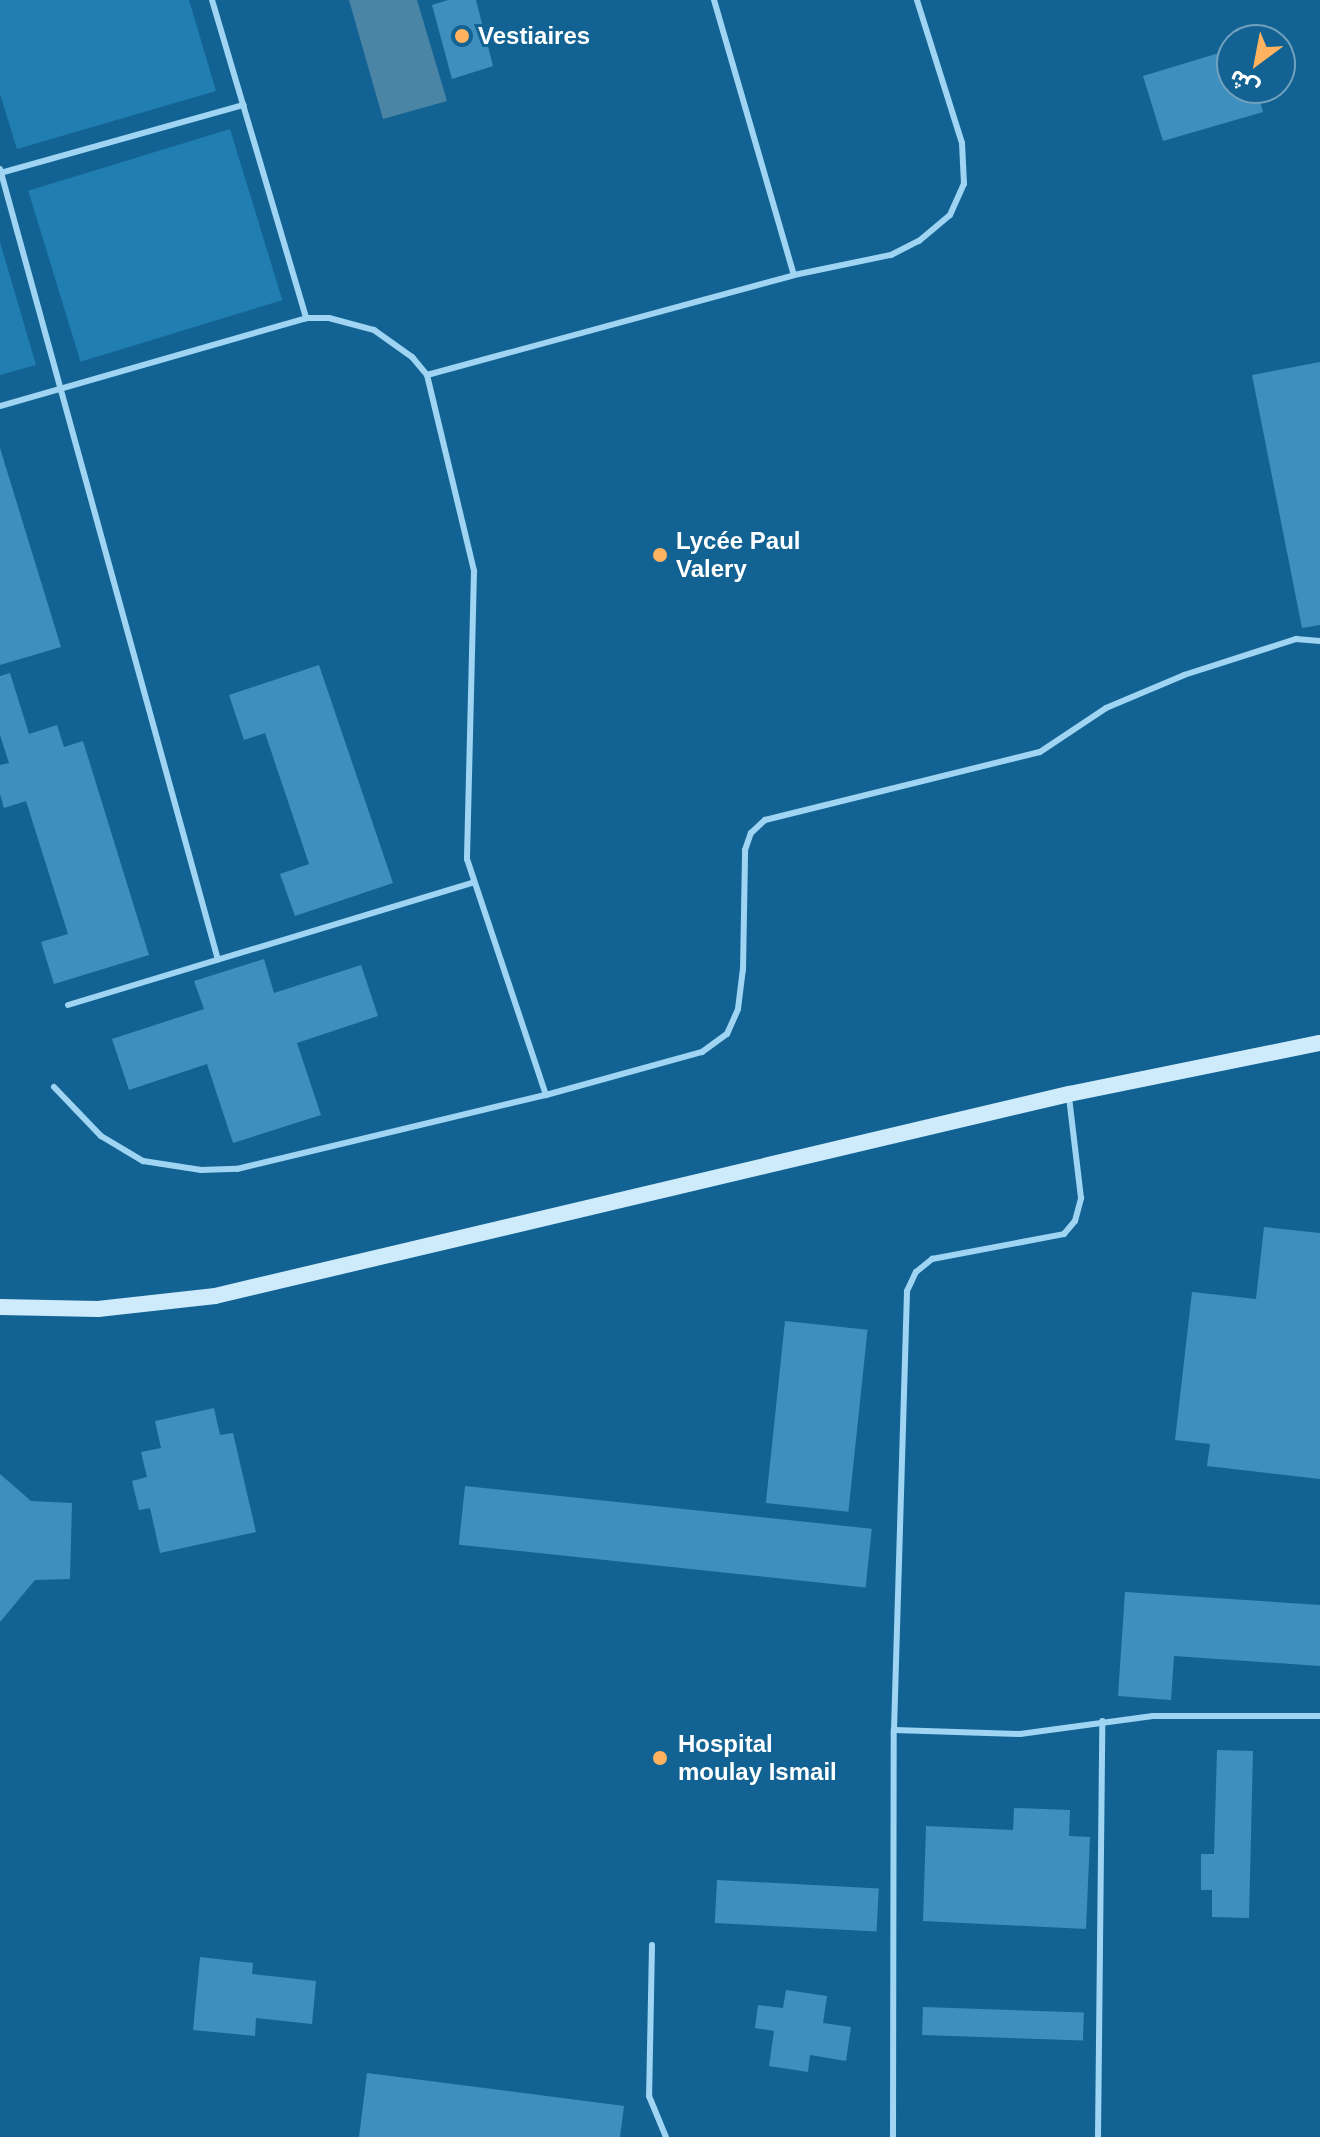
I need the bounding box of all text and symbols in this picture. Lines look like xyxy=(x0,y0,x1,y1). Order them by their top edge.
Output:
place label: Vestiaires xyxy=(478,22,590,50)
north arrow xyxy=(1216,24,1296,104)
marker: Vestiaires xyxy=(453,27,471,45)
text: ش xyxy=(1225,64,1263,102)
place label: Lycée Paul Valery xyxy=(676,527,801,583)
marker: Lycée Paul Valery xyxy=(651,546,669,564)
place label: Hospital moulay Ismail xyxy=(678,1730,837,1786)
marker: Hospital moulay Ismail xyxy=(649,1747,671,1769)

